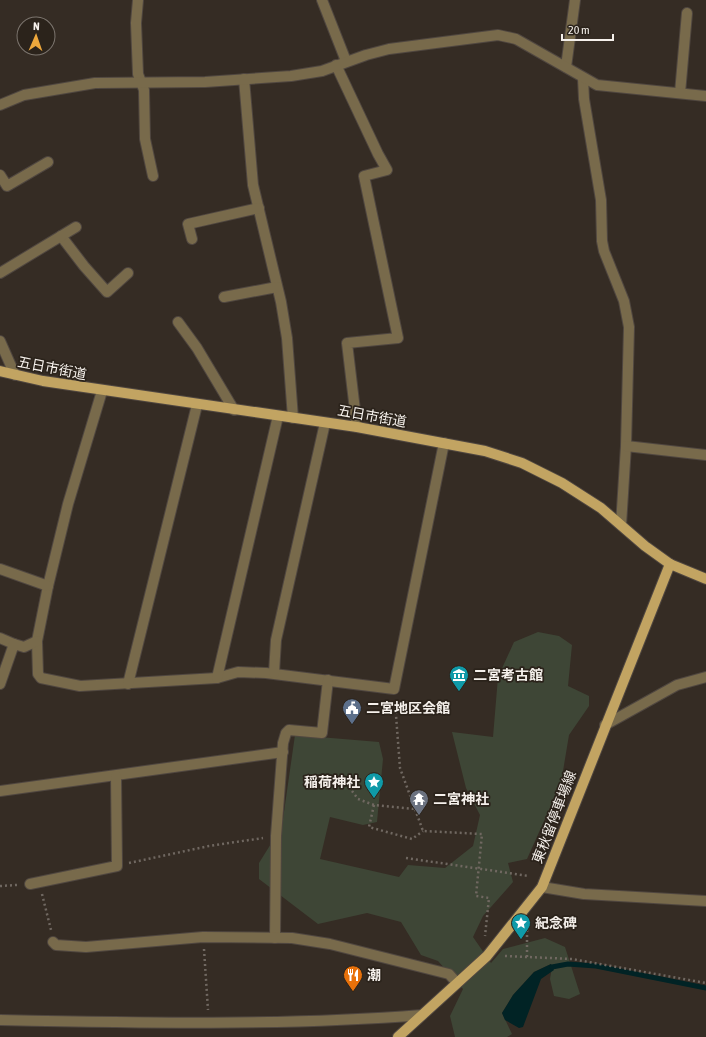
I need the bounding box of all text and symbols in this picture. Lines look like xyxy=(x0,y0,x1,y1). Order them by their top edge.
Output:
north arrow xyxy=(16,16,56,56)
scale bar xyxy=(562,16,613,42)
text: N xyxy=(33,20,40,32)
text: 20 m xyxy=(568,23,590,37)
street label: 五日市街道 xyxy=(16,353,88,383)
street label: 五日市街道 xyxy=(336,402,408,430)
museum icon: 二宮考古館 xyxy=(448,664,470,692)
place label: 二宮考古館 xyxy=(473,667,543,683)
public building icon: 二宮地区会館 xyxy=(341,697,363,725)
place label: 二宮地区会館 xyxy=(366,700,450,716)
street label: 東秋留停車場線 xyxy=(529,768,579,866)
place icon: 稲荷神社 xyxy=(363,771,385,799)
place label: 稲荷神社 xyxy=(304,774,360,790)
temple icon: 二宮神社 xyxy=(408,788,430,816)
place label: 二宮神社 xyxy=(433,791,489,807)
place icon: 紀念碑 xyxy=(510,912,532,940)
place label: 紀念碑 xyxy=(535,915,577,931)
restaurant icon: 潮 xyxy=(342,964,364,992)
place label: 潮 xyxy=(367,967,381,983)

